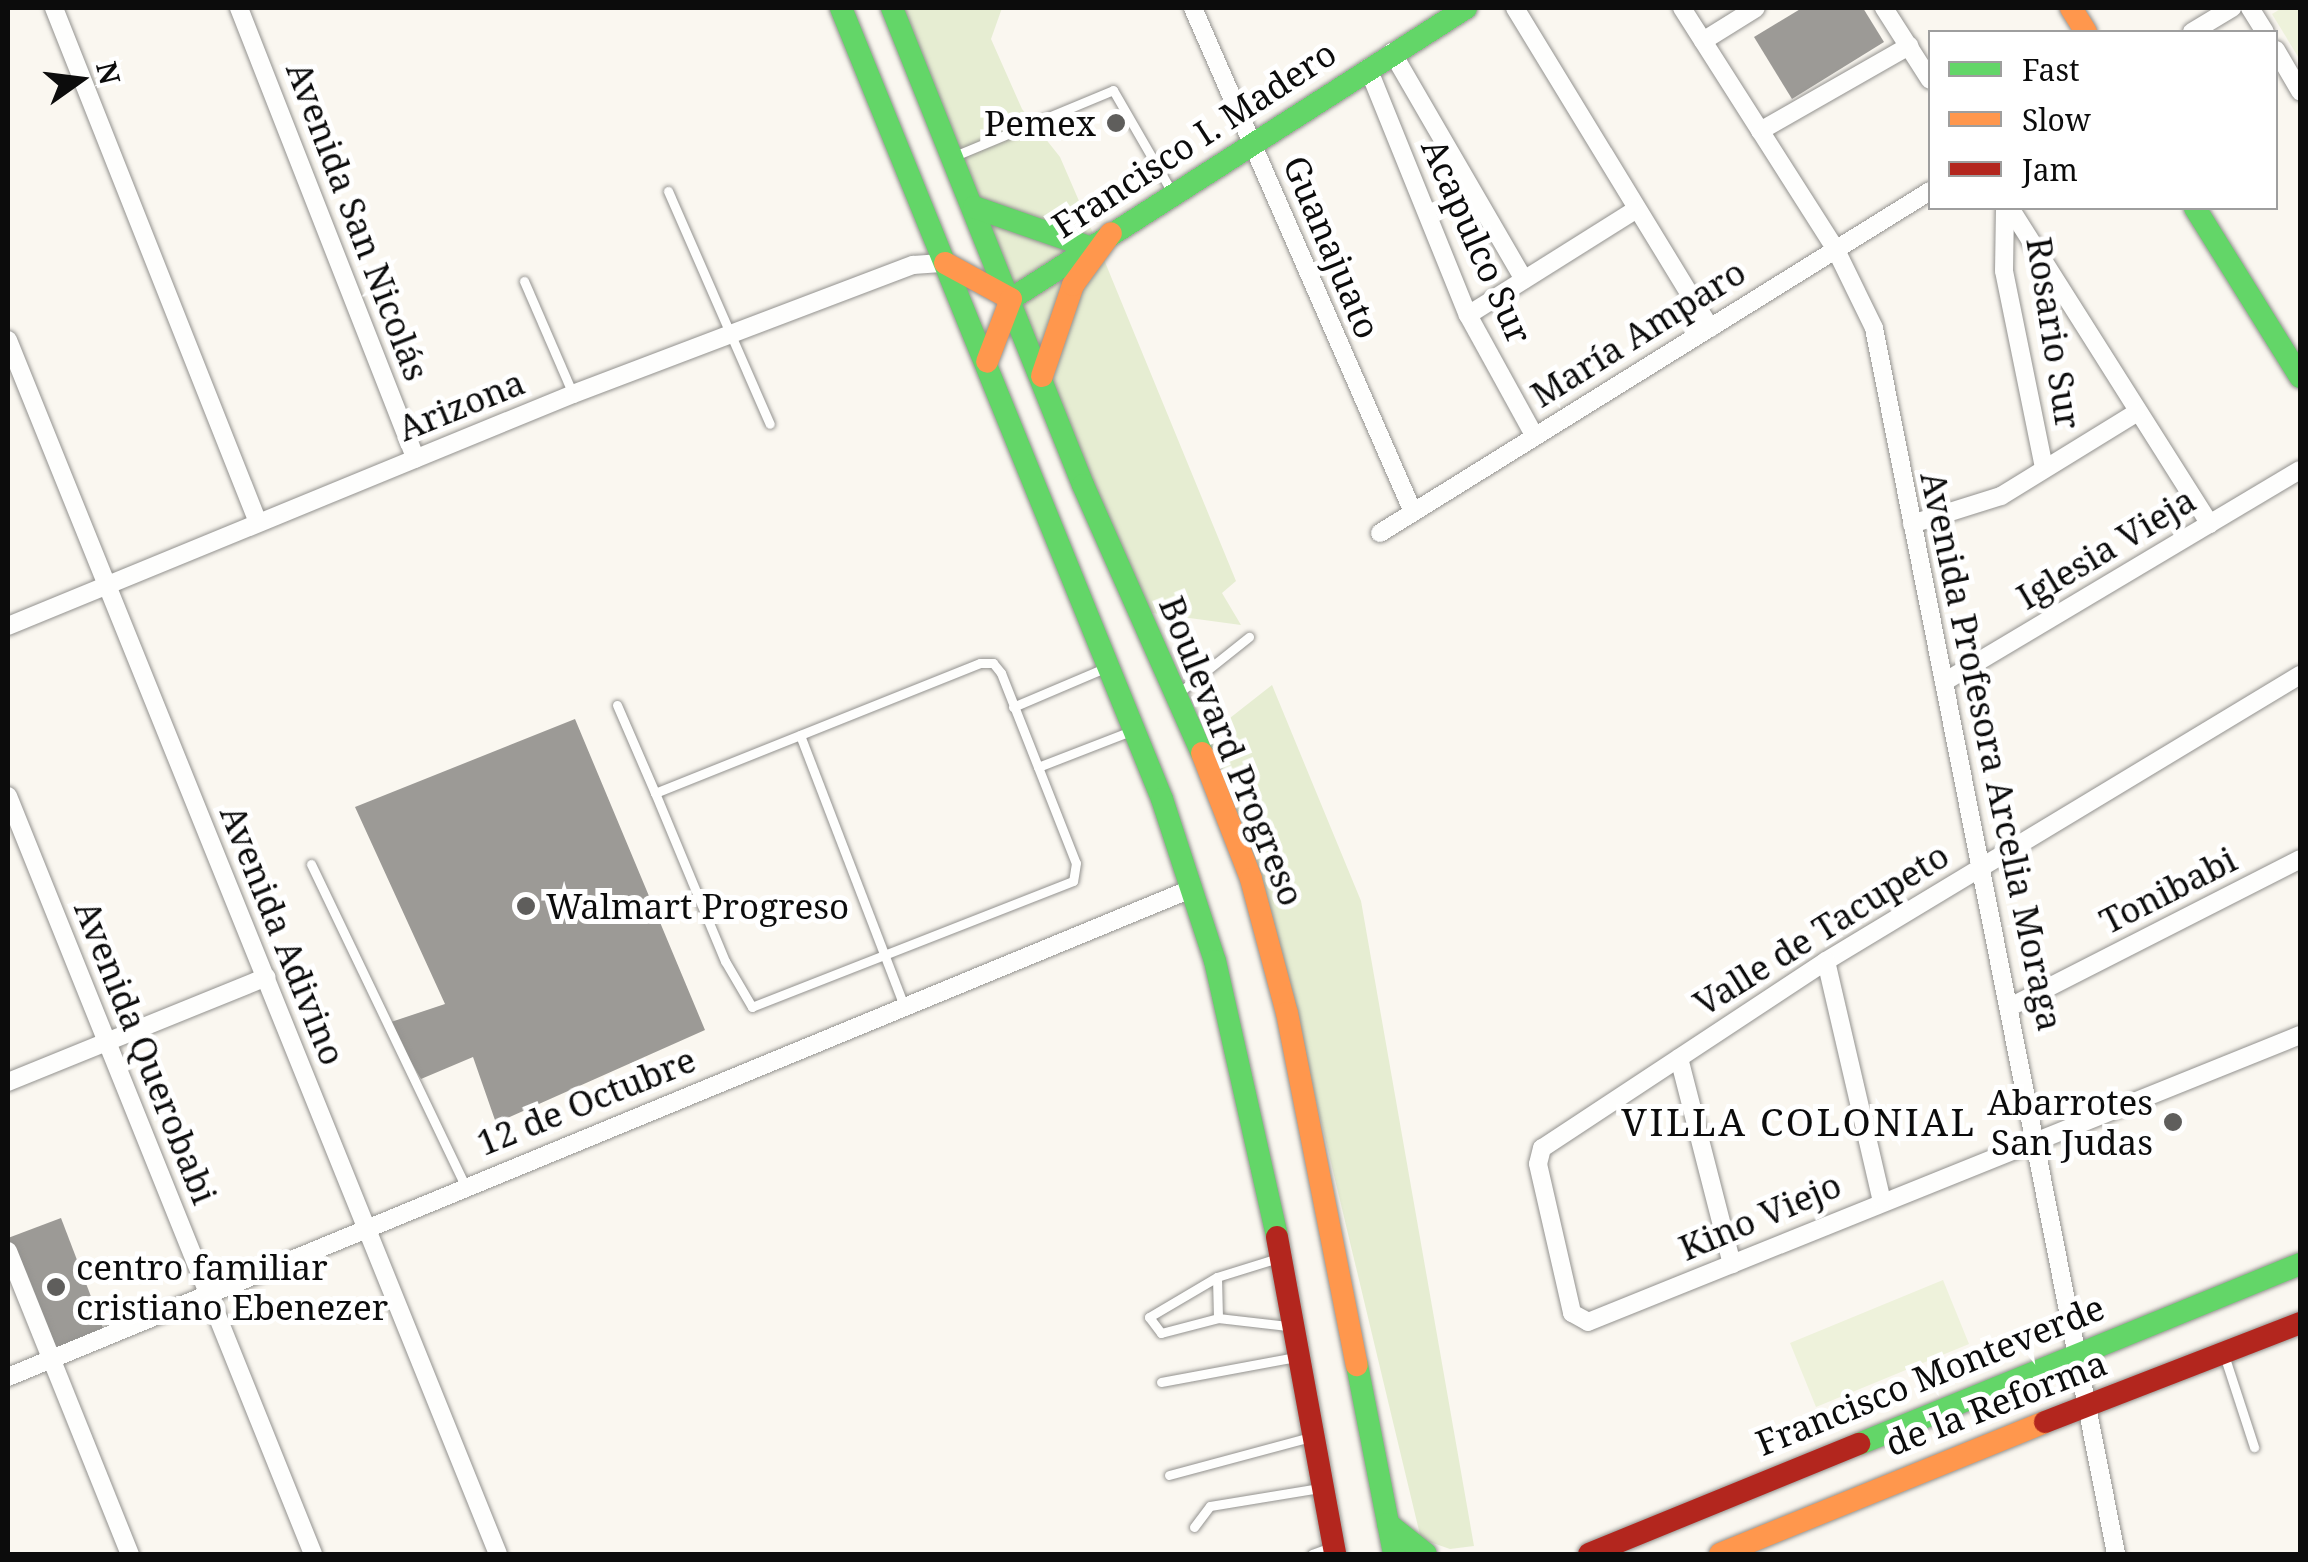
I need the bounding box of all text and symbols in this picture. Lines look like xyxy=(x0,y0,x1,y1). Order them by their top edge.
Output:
north arrow xyxy=(30,30,130,130)
legend xyxy=(1928,30,2278,210)
street label: Francisco I. Madero xyxy=(1044,32,1344,246)
text: Fast xyxy=(2022,49,2079,90)
street label: Avenida San Nicolás xyxy=(278,56,438,386)
text: N xyxy=(88,57,130,88)
text: Slow xyxy=(2022,99,2091,140)
place label: Pemex xyxy=(984,102,1096,144)
marker: Pemex xyxy=(1105,112,1127,134)
street label: Acapulco Sur xyxy=(1413,132,1541,350)
street label: Guanajuato xyxy=(1275,149,1389,345)
text: Jam xyxy=(2022,149,2078,190)
street label: Rosario Sur xyxy=(2018,234,2090,432)
street label: María Amparo xyxy=(1523,250,1753,416)
street label: Arizona xyxy=(392,361,530,449)
street label: Avenida Profesora Arcelia Moraga xyxy=(1912,468,2072,1034)
street label: Iglesia Vieja xyxy=(2009,478,2203,618)
street label: Boulevard Progreso xyxy=(1151,590,1313,912)
street label: Avenida Adivino xyxy=(212,799,354,1071)
street label: Valle de Tacupeto xyxy=(1686,834,1956,1024)
street label: Tonibabi xyxy=(2093,838,2243,942)
place label: Walmart Progreso xyxy=(546,885,849,927)
street label: Avenida Querobabi xyxy=(66,894,226,1210)
marker: Walmart Progreso xyxy=(515,895,537,917)
street label: 12 de Octubre xyxy=(471,1038,701,1164)
place label: Abarrotes San Judas xyxy=(1987,1081,2153,1163)
district label: VILLA COLONIAL xyxy=(1621,1099,1977,1145)
marker: Abarrotes San Judas xyxy=(2162,1111,2184,1133)
street label: Kino Viejo xyxy=(1673,1163,1847,1269)
place label: centro familiar cristiano Ebenezer xyxy=(76,1246,388,1328)
marker: centro familiar cristiano Ebenezer xyxy=(45,1276,67,1298)
street label: Francisco Monteverde xyxy=(1750,1286,2110,1464)
street label: de la Reforma xyxy=(1880,1342,2112,1464)

